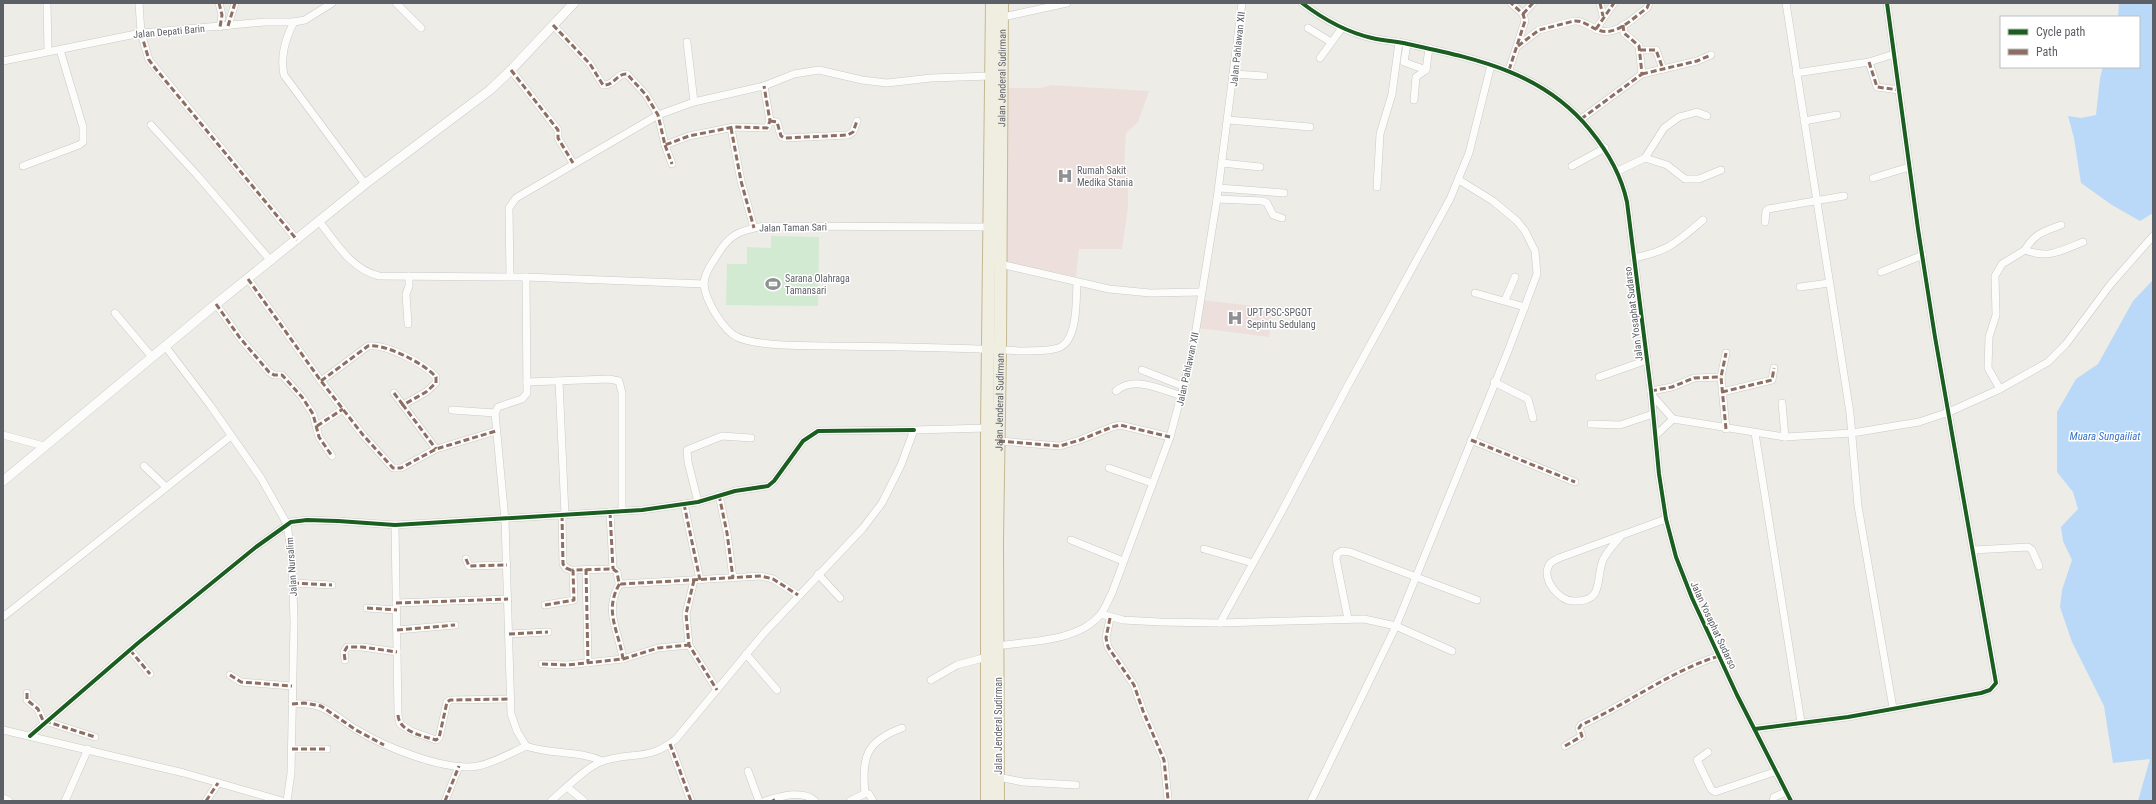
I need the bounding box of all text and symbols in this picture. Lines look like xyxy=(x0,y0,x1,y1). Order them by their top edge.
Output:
street label: Jalan Pahlawan XII xyxy=(1228,11,1247,87)
legend xyxy=(2000,16,2140,68)
street label: Jalan Depati Barin xyxy=(133,23,206,40)
text: Cycle path xyxy=(2036,25,2086,39)
street label: Jalan Jenderal Sudirman xyxy=(996,29,1008,127)
text: Path xyxy=(2036,45,2058,59)
place label: Rumah Sakit Medika Stania xyxy=(1077,165,1133,188)
hospital icon: Rumah Sakit Medika Stania xyxy=(1056,167,1074,185)
street label: Jalan Taman Sari xyxy=(759,221,827,234)
street label: Jalan Yosaphat Sudarso xyxy=(1622,266,1645,362)
place label: Sarana Olahraga Tamansari xyxy=(785,273,850,296)
sports icon: Sarana Olahraga Tamansari xyxy=(764,275,782,293)
place label: UPT PSC-SPGOT Sepintu Sedulang xyxy=(1247,307,1316,330)
hospital icon: UPT PSC-SPGOT Sepintu Sedulang xyxy=(1226,309,1244,327)
street label: Jalan Pahlawan XII xyxy=(1174,331,1201,407)
street label: Jalan Jenderal Sudirman xyxy=(993,353,1006,451)
water label: Muara Sungailiat xyxy=(2070,430,2141,443)
street label: Jalan Nursalim xyxy=(284,537,299,597)
street label: Jalan Yosaphat Sudarso xyxy=(1688,580,1739,671)
street label: Jalan Jenderal Sudirman xyxy=(993,677,1004,775)

